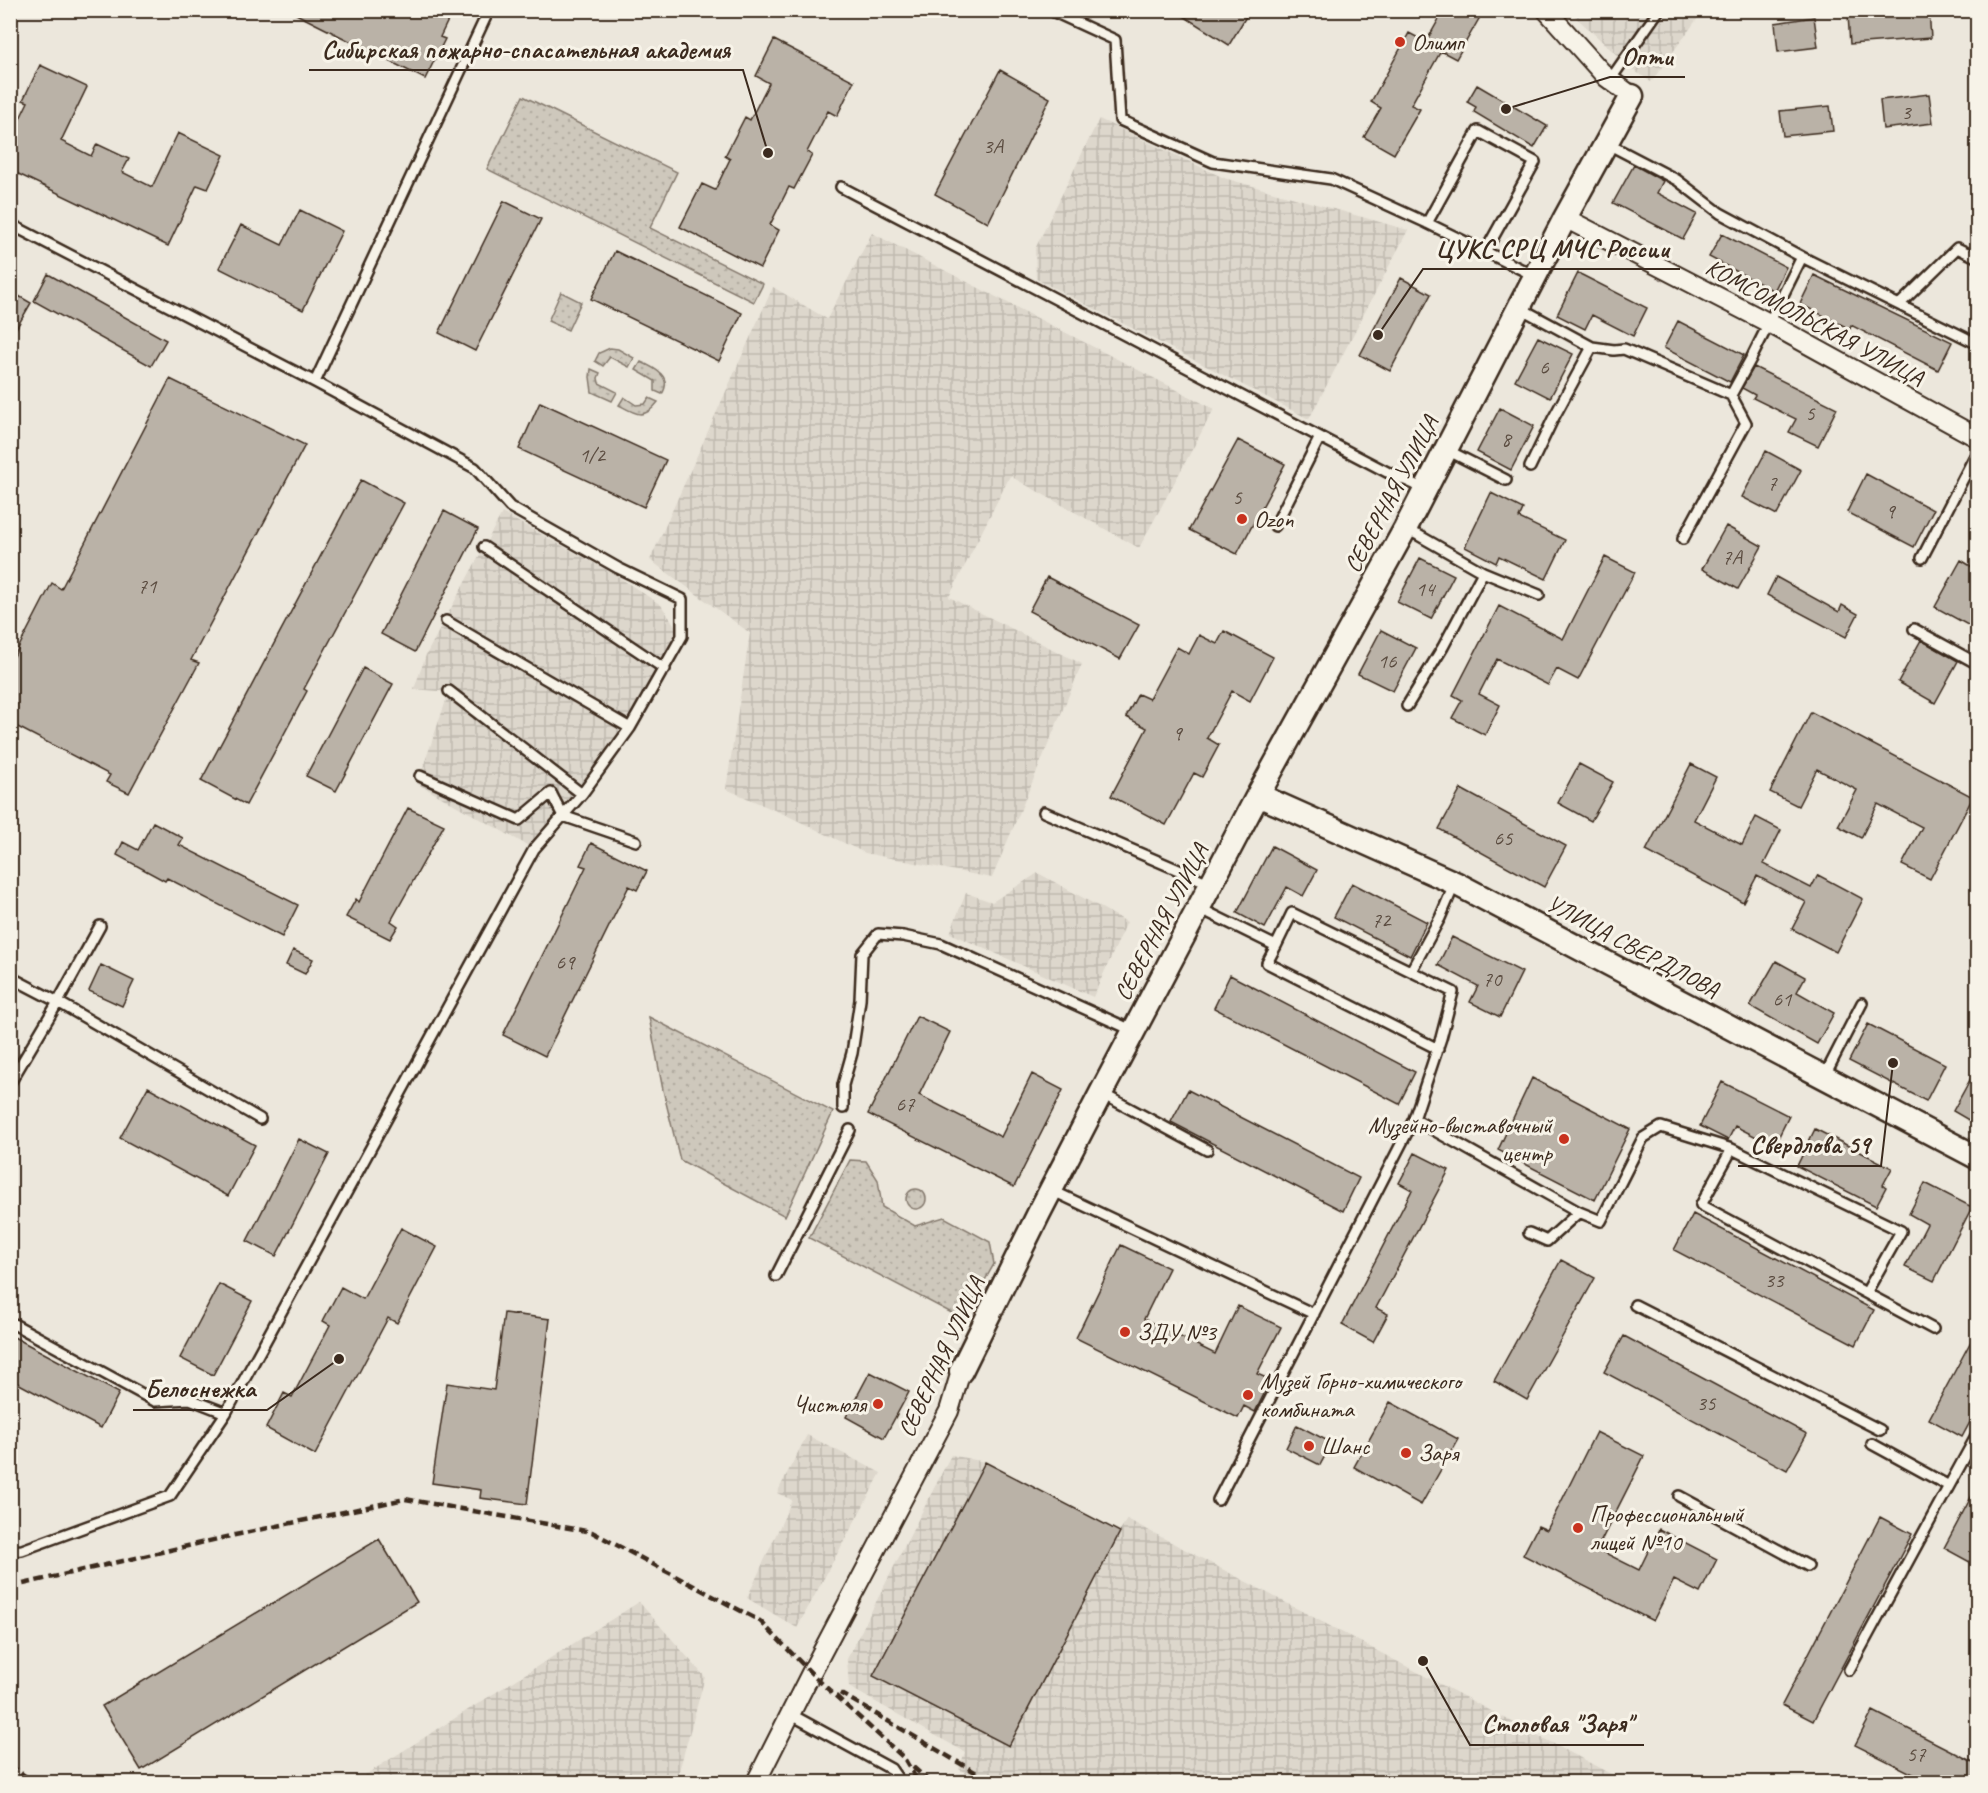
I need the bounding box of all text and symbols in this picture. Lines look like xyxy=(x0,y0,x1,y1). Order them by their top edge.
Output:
callout: Сибирская пожарно-спасательная академия xyxy=(309,26,743,70)
place label: Олимп xyxy=(1412,27,1465,57)
text: Сибирская пожарно-спасательная академия xyxy=(322,33,732,66)
callout: Опти xyxy=(1610,33,1685,77)
marker: Олимп xyxy=(1393,35,1407,49)
text: Опти xyxy=(1622,40,1675,73)
house number: 3 xyxy=(1901,99,1912,125)
house number: 3А xyxy=(983,133,1004,159)
callout: ЦУКС СРЦ МЧС России xyxy=(1423,225,1680,269)
text: ЦУКС СРЦ МЧС России xyxy=(1435,232,1672,265)
street label: КОМСОМОЛЬСКАЯ УЛИЦА xyxy=(1701,252,1930,393)
house number: 6 xyxy=(1539,354,1549,380)
house number: 5 xyxy=(1805,400,1816,426)
street label: СЕВЕРНАЯ УЛИЦА xyxy=(1337,410,1445,577)
house number: 8 xyxy=(1501,426,1513,452)
house number: 1/2 xyxy=(579,442,606,468)
house number: 7 xyxy=(1767,470,1778,496)
house number: 5 xyxy=(1232,484,1243,510)
house number: 9 xyxy=(1885,498,1896,524)
place label: Ozon xyxy=(1254,504,1294,534)
marker: Ozon xyxy=(1235,512,1249,526)
house number: 7А xyxy=(1722,544,1743,570)
house number: 71 xyxy=(138,573,158,599)
house number: 14 xyxy=(1416,576,1437,602)
house number: 16 xyxy=(1378,648,1397,674)
house number: 9 xyxy=(1172,720,1183,746)
house number: 65 xyxy=(1494,825,1514,851)
street label: СЕВЕРНАЯ УЛИЦА xyxy=(1107,838,1215,1005)
street label: УЛИЦА СВЕРДЛОВА xyxy=(1542,888,1725,1005)
house number: 72 xyxy=(1372,907,1392,933)
house number: 69 xyxy=(556,949,576,975)
house number: 70 xyxy=(1483,966,1503,992)
house number: 61 xyxy=(1773,986,1793,1012)
house number: 67 xyxy=(896,1091,916,1117)
place label: Музейно-выставочный центр xyxy=(1368,1110,1554,1168)
callout: Свердлова 59 xyxy=(1738,1122,1881,1166)
text: Свердлова 59 xyxy=(1750,1128,1872,1161)
marker: Музейно-выставочный центр xyxy=(1557,1132,1571,1146)
house number: 33 xyxy=(1765,1267,1785,1293)
street label: СЕВЕРНАЯ УЛИЦА xyxy=(891,1271,992,1442)
place label: ЗДУ №3 xyxy=(1137,1317,1218,1347)
marker: ЗДУ №3 xyxy=(1118,1325,1132,1339)
callout: Белоснежка xyxy=(133,1366,267,1410)
place label: Музей Горно-химического комбината xyxy=(1260,1366,1464,1424)
text: Белоснежка xyxy=(145,1372,258,1405)
marker: Музей Горно-химического комбината xyxy=(1241,1388,1255,1402)
place label: Чистюля xyxy=(793,1389,868,1419)
house number: 35 xyxy=(1697,1390,1717,1416)
marker: Чистюля xyxy=(871,1397,885,1411)
place label: Шанс xyxy=(1321,1431,1371,1461)
place label: Заря xyxy=(1418,1438,1460,1468)
marker: Шанс xyxy=(1302,1439,1316,1453)
marker: Заря xyxy=(1399,1446,1413,1460)
place label: Профессиональный лицей №10 xyxy=(1590,1499,1746,1557)
marker: Профессиональный лицей №10 xyxy=(1571,1521,1585,1535)
callout: Столовая "Заря" xyxy=(1470,1701,1644,1745)
text: Столовая "Заря" xyxy=(1482,1707,1638,1740)
house number: 57 xyxy=(1907,1741,1927,1767)

